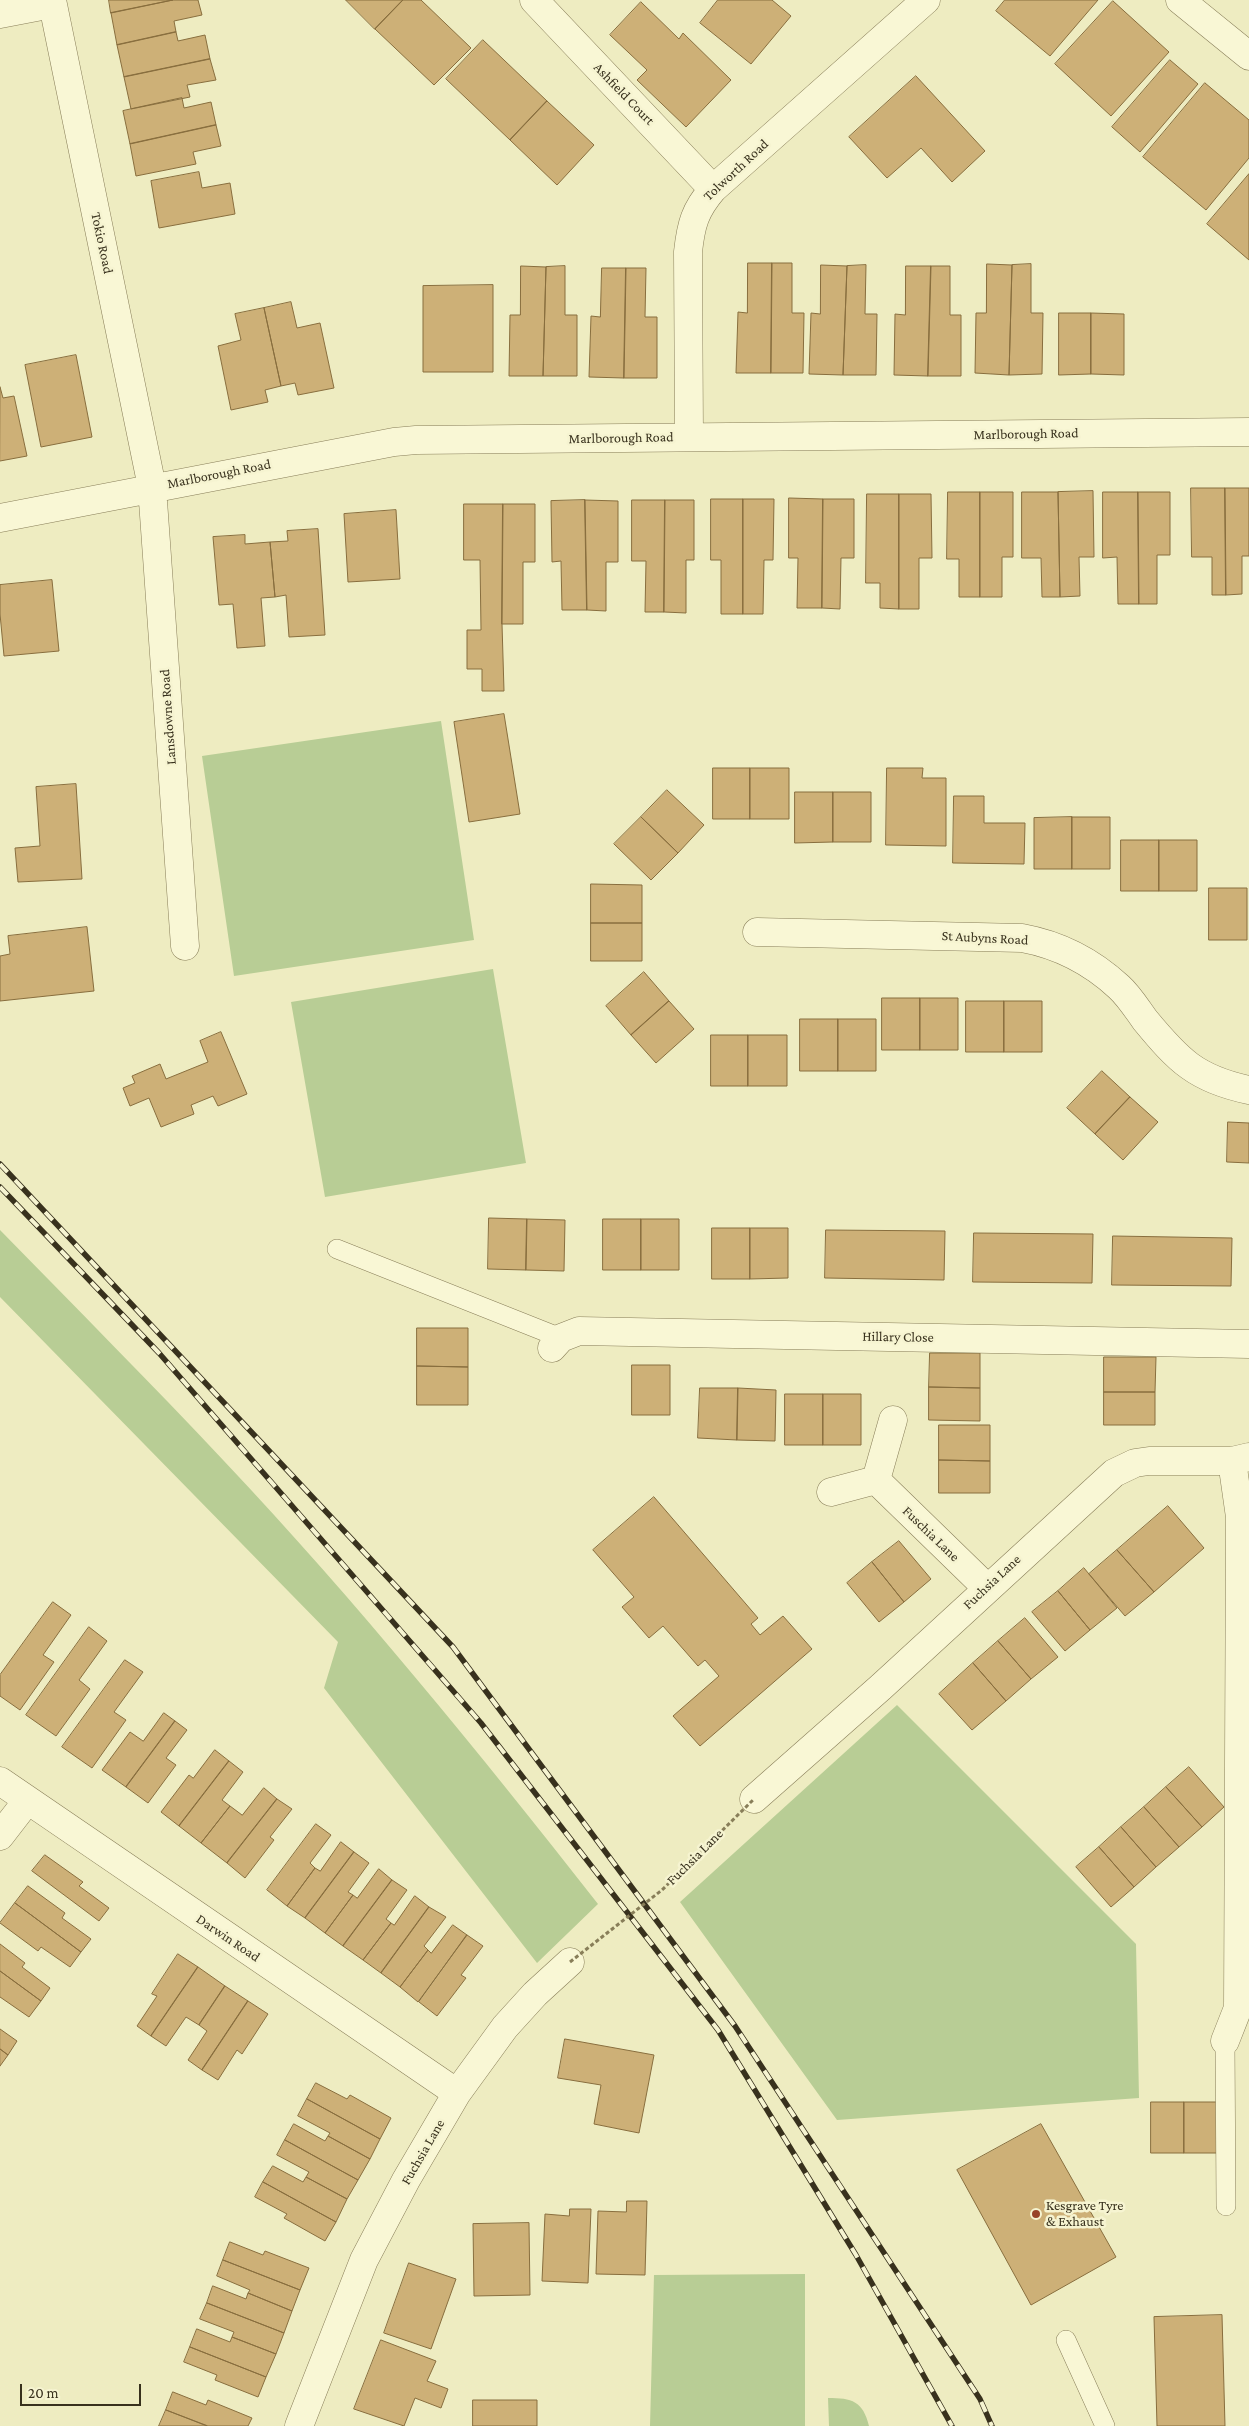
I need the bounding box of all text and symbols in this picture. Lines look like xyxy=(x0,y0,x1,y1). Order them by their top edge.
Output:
street label: Ashfield Court xyxy=(590,59,658,129)
street label: Tolworth Road xyxy=(700,136,772,204)
street label: Tokio Road xyxy=(87,211,117,275)
street label: Marlborough Road xyxy=(973,425,1079,443)
street label: Marlborough Road xyxy=(568,429,674,447)
street label: Marlborough Road xyxy=(166,456,272,492)
street label: Lansdowne Road xyxy=(156,669,180,765)
street label: St Aubyns Road xyxy=(941,927,1029,949)
street label: Hillary Close xyxy=(862,1328,934,1346)
street label: Fuschia Lane xyxy=(899,1503,963,1565)
street label: Fuchsia Lane xyxy=(960,1551,1024,1613)
street label: Fuchsia Lane xyxy=(663,1825,727,1889)
street label: Darwin Road xyxy=(193,1911,263,1965)
street label: Fuchsia Lane xyxy=(398,2116,448,2188)
place label: Kesgrave Tyre & Exhaust xyxy=(1046,2198,1123,2230)
marker: Kesgrave Tyre & Exhaust xyxy=(1030,2208,1042,2220)
scale bar xyxy=(22,2374,144,2406)
text: 20 m xyxy=(28,2385,59,2401)

